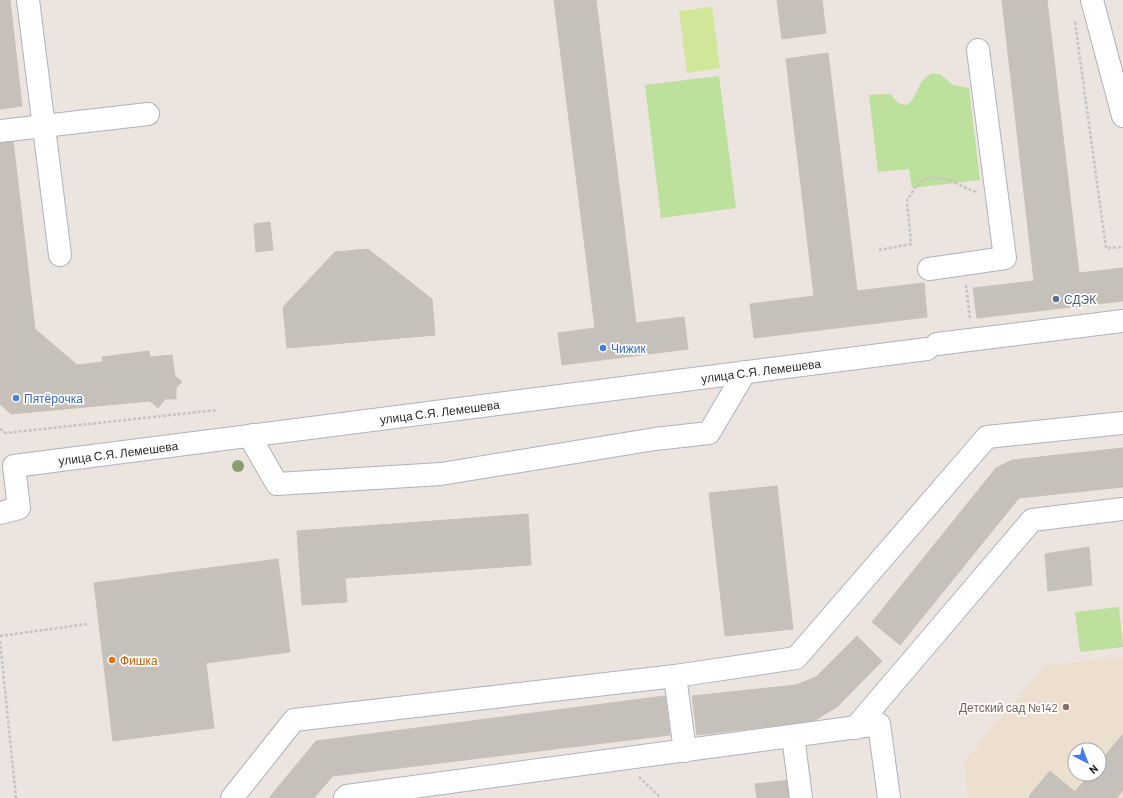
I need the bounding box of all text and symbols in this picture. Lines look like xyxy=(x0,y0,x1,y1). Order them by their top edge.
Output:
place label: СДЭК xyxy=(1064,292,1096,307)
marker: СДЭК xyxy=(1051,294,1061,304)
place label: Чижик xyxy=(611,341,646,355)
marker: Чижик xyxy=(598,343,608,353)
street label: улица С.Я. Лемешева xyxy=(700,356,822,386)
place label: Пятёрочка xyxy=(24,391,83,406)
marker: Пятёрочка xyxy=(11,393,21,403)
street label: улица С.Я. Лемешева xyxy=(379,397,501,427)
street label: улица С.Я. Лемешева xyxy=(57,438,179,468)
place label: Фишка xyxy=(120,653,158,667)
marker: Фишка xyxy=(107,655,117,665)
place label: Детский сад №142 xyxy=(959,700,1058,715)
marker: Детский сад №142 xyxy=(1061,702,1071,712)
north arrow xyxy=(1067,742,1107,782)
text: N xyxy=(1087,763,1101,777)

